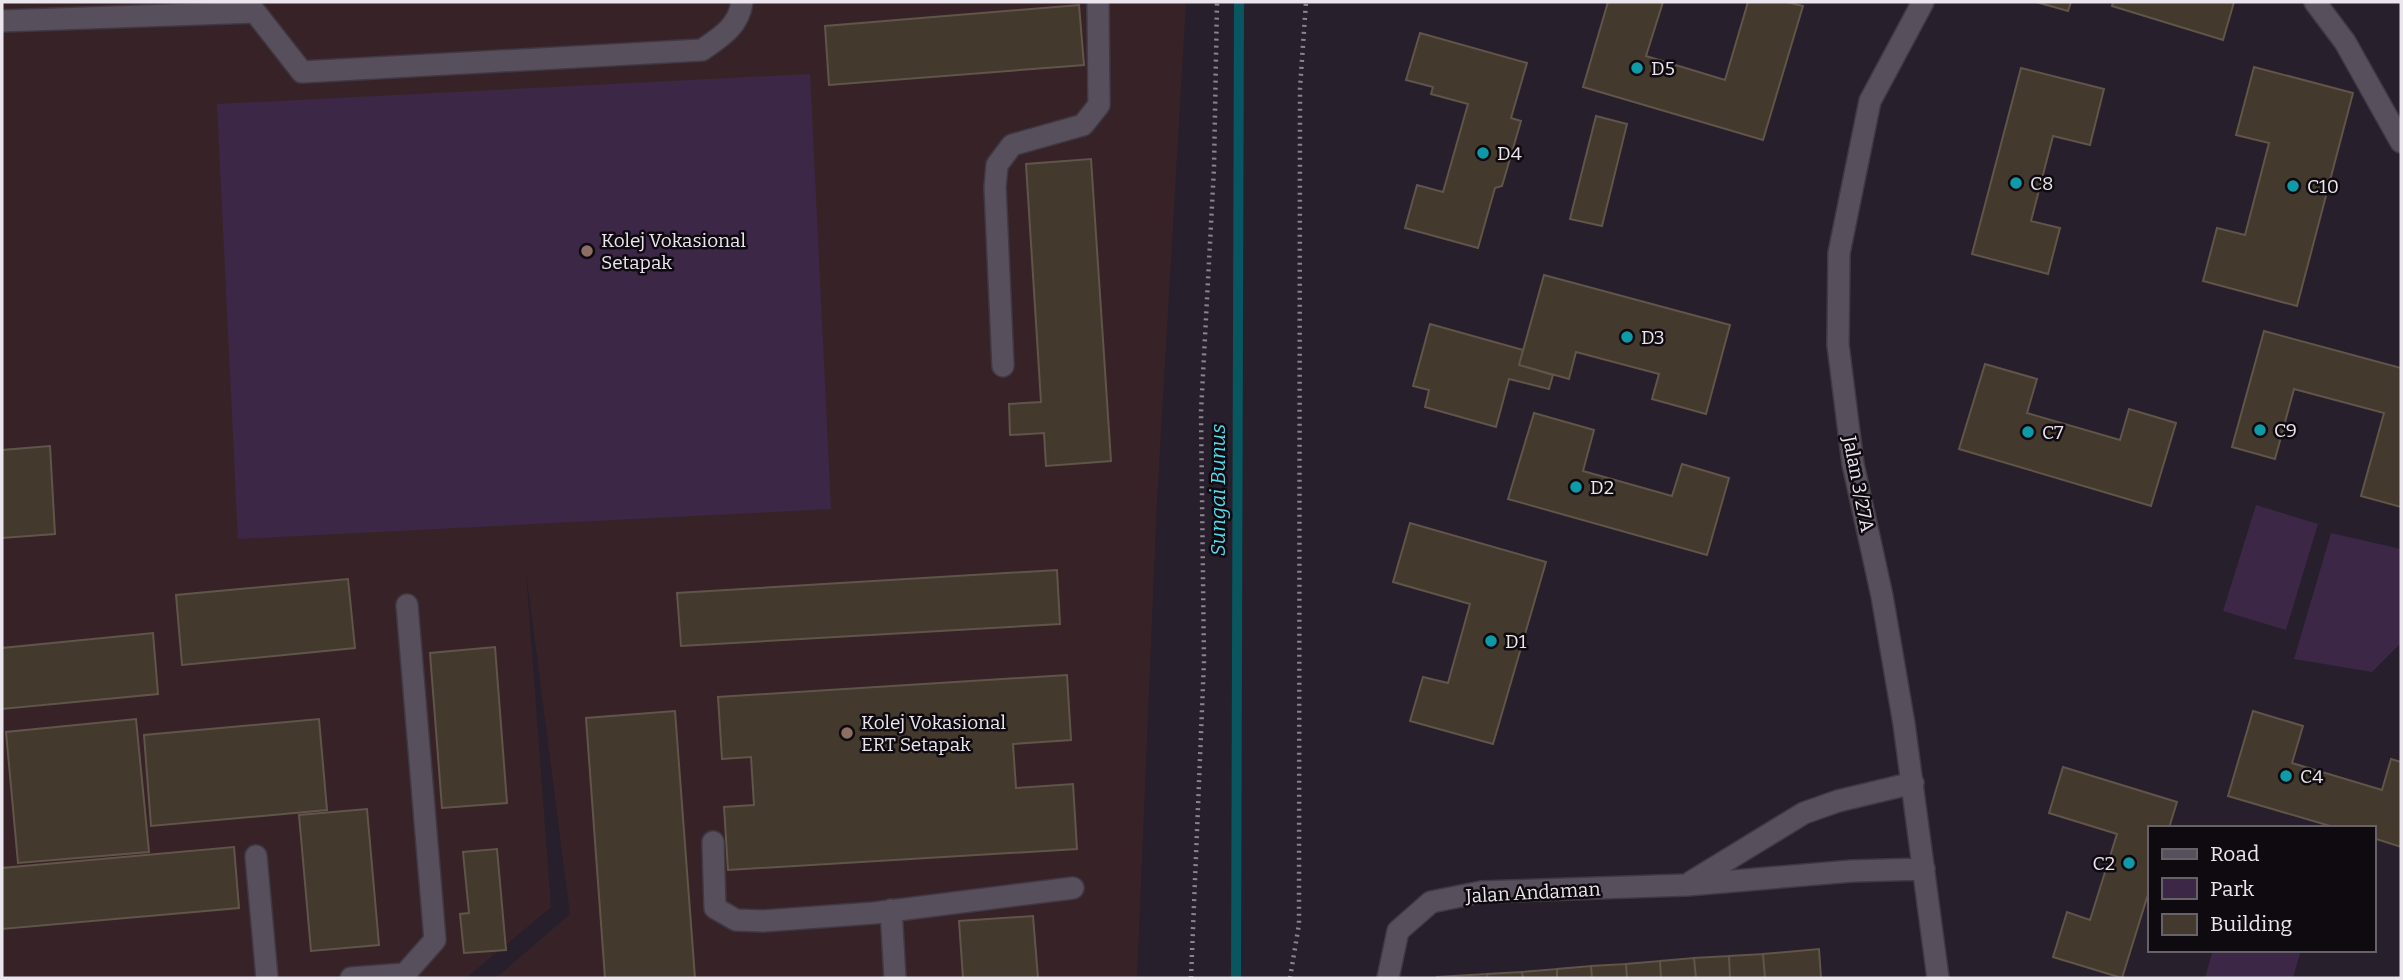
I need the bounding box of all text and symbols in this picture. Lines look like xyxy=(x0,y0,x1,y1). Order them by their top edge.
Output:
place label: D5 xyxy=(1651,57,1675,80)
marker: D5 xyxy=(1629,60,1645,76)
place label: D4 xyxy=(1497,142,1522,165)
marker: D4 xyxy=(1475,145,1491,161)
place label: C8 xyxy=(2030,172,2054,195)
marker: C8 xyxy=(2008,175,2024,191)
place label: C10 xyxy=(2307,175,2339,198)
marker: C10 xyxy=(2285,178,2301,194)
place label: Kolej Vokasional Setapak xyxy=(601,229,746,274)
marker: Kolej Vokasional Setapak xyxy=(579,243,595,259)
place label: D3 xyxy=(1641,326,1665,349)
marker: D3 xyxy=(1619,329,1635,345)
place label: C9 xyxy=(2274,419,2297,442)
place label: C7 xyxy=(2042,421,2064,444)
marker: C9 xyxy=(2252,422,2268,438)
water label: Sungai Bunus xyxy=(1205,424,1231,556)
marker: C7 xyxy=(2020,424,2036,440)
street label: Jalan 3/27A xyxy=(1838,433,1879,535)
place label: D2 xyxy=(1590,476,1614,499)
marker: D2 xyxy=(1568,479,1584,495)
place label: D1 xyxy=(1505,630,1527,653)
marker: D1 xyxy=(1483,633,1499,649)
place label: Kolej Vokasional ERT Setapak xyxy=(861,711,1006,756)
marker: Kolej Vokasional ERT Setapak xyxy=(839,725,855,741)
place label: C4 xyxy=(2300,765,2323,788)
marker: C4 xyxy=(2278,768,2294,784)
legend xyxy=(2148,826,2375,952)
text: Road xyxy=(2210,841,2259,867)
place label: C2 xyxy=(2093,852,2115,875)
marker: C2 xyxy=(2121,855,2137,871)
text: Park xyxy=(2210,876,2254,902)
street label: Jalan Andaman xyxy=(1464,877,1601,908)
text: Building xyxy=(2210,911,2293,937)

